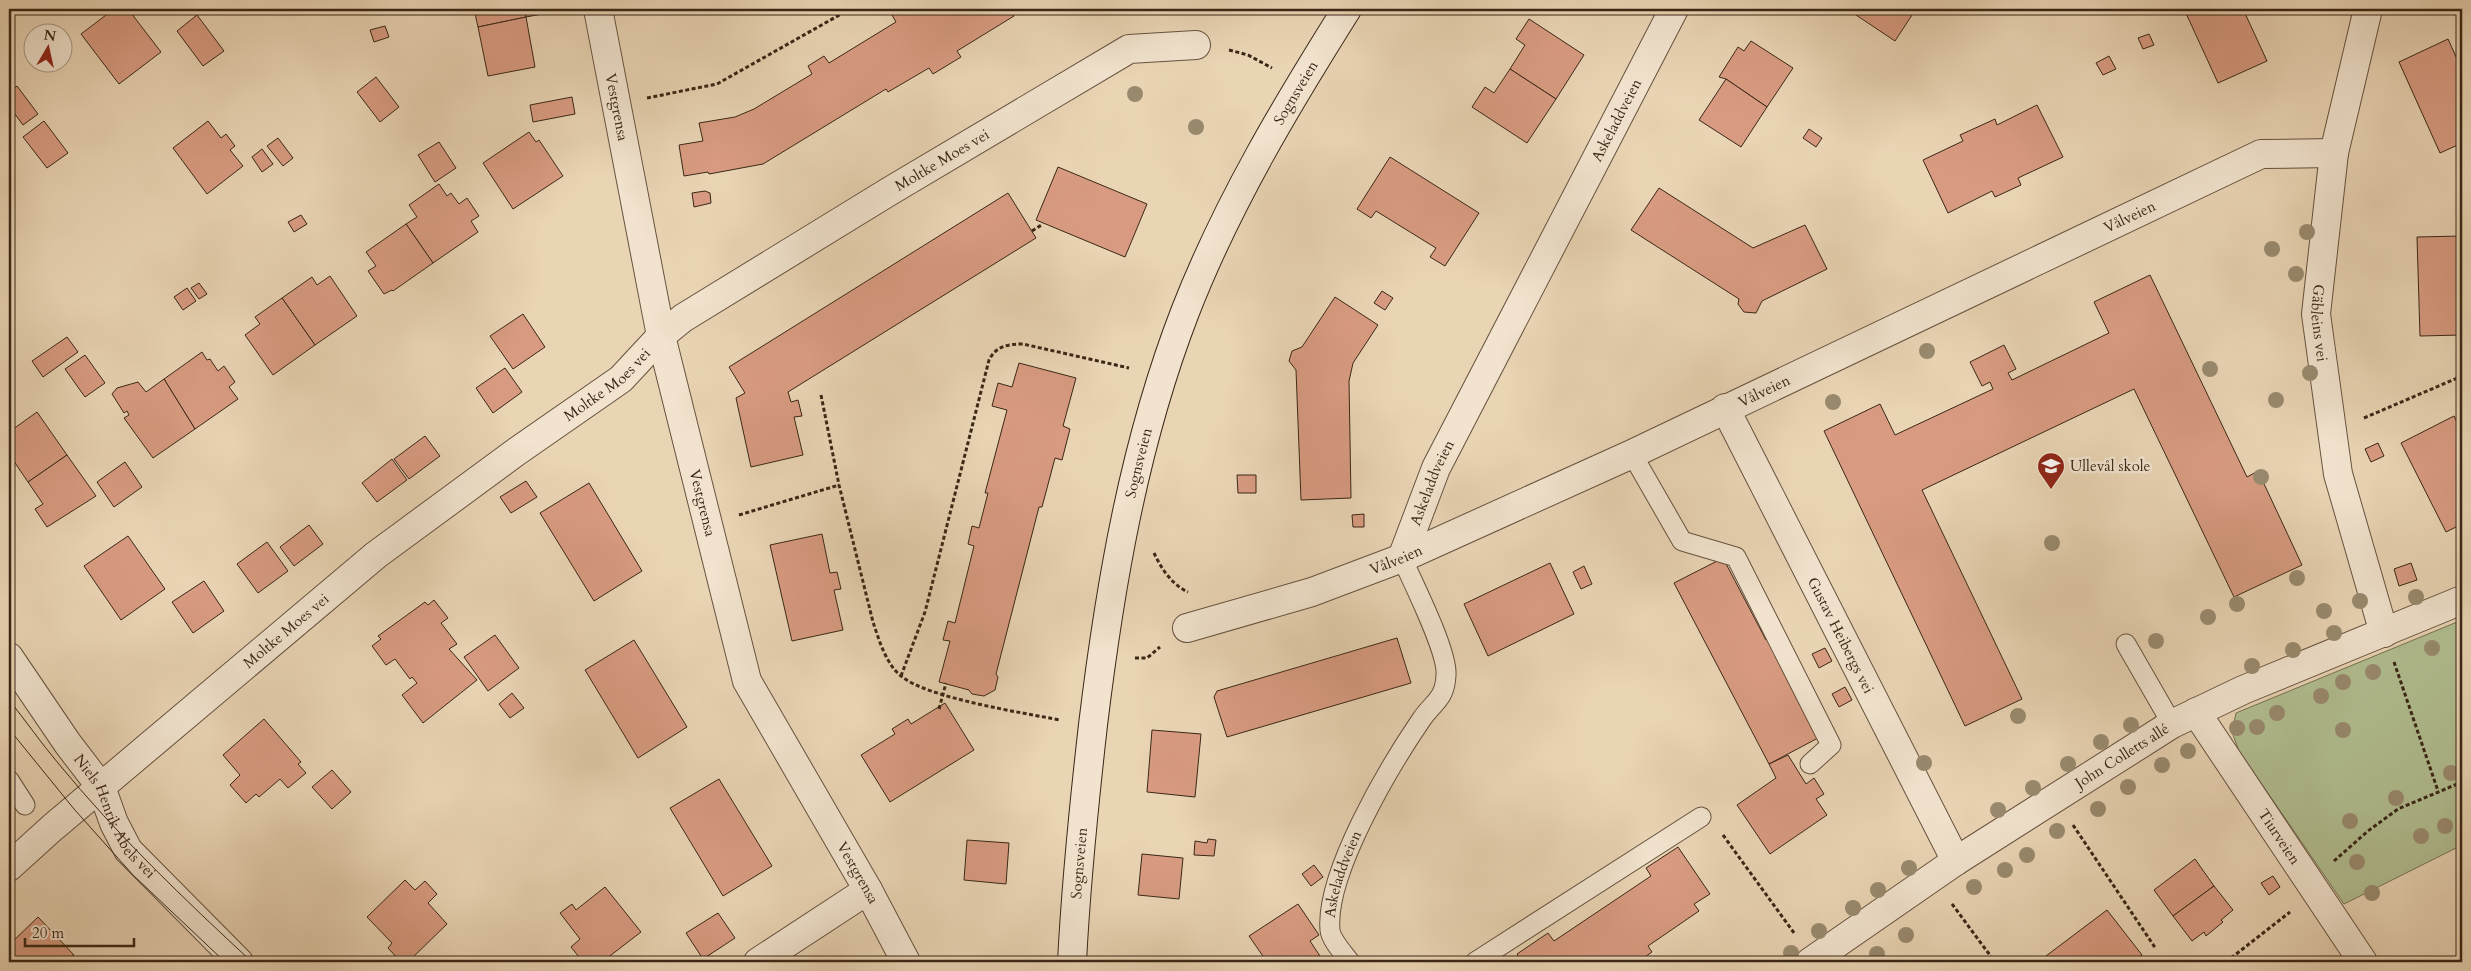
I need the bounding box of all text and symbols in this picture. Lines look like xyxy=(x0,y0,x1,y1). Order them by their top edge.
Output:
north arrow xyxy=(22,22,72,72)
text: N xyxy=(42,25,57,46)
street label: Sognsveien xyxy=(1269,56,1323,129)
street label: Vestgrensa xyxy=(601,72,633,143)
street label: Askeladdveien xyxy=(1587,75,1646,165)
street label: Moltke Moes vei xyxy=(891,124,993,196)
street label: Vålveien xyxy=(2100,196,2159,238)
street label: Gäbleins vei xyxy=(2306,283,2332,363)
street label: Moltke Moes vei xyxy=(560,344,655,426)
street label: Vålveien xyxy=(1735,370,1794,412)
street label: Sognsveien xyxy=(1120,425,1157,500)
street label: Askeladdveien xyxy=(1405,436,1459,528)
school or university icon: Ullevål skole xyxy=(2036,451,2066,490)
place label: Ullevål skole xyxy=(2070,456,2151,476)
street label: Vestgrensa xyxy=(685,467,721,539)
street label: Vålveien xyxy=(1367,540,1426,579)
street label: Gustav Heibergs vei xyxy=(1803,574,1879,697)
street label: Moltke Moes vei xyxy=(239,589,333,673)
street label: John Colletts allé xyxy=(2069,718,2173,794)
street label: Niels Henrik Abels vei xyxy=(69,750,160,882)
street label: Tiurveien xyxy=(2254,805,2305,869)
street label: Sognsveien xyxy=(1066,826,1092,900)
street label: Askeladdveien xyxy=(1320,827,1366,919)
street label: Vestgrensa xyxy=(832,838,884,908)
scale bar xyxy=(25,916,134,948)
text: 20 m xyxy=(32,923,64,943)

